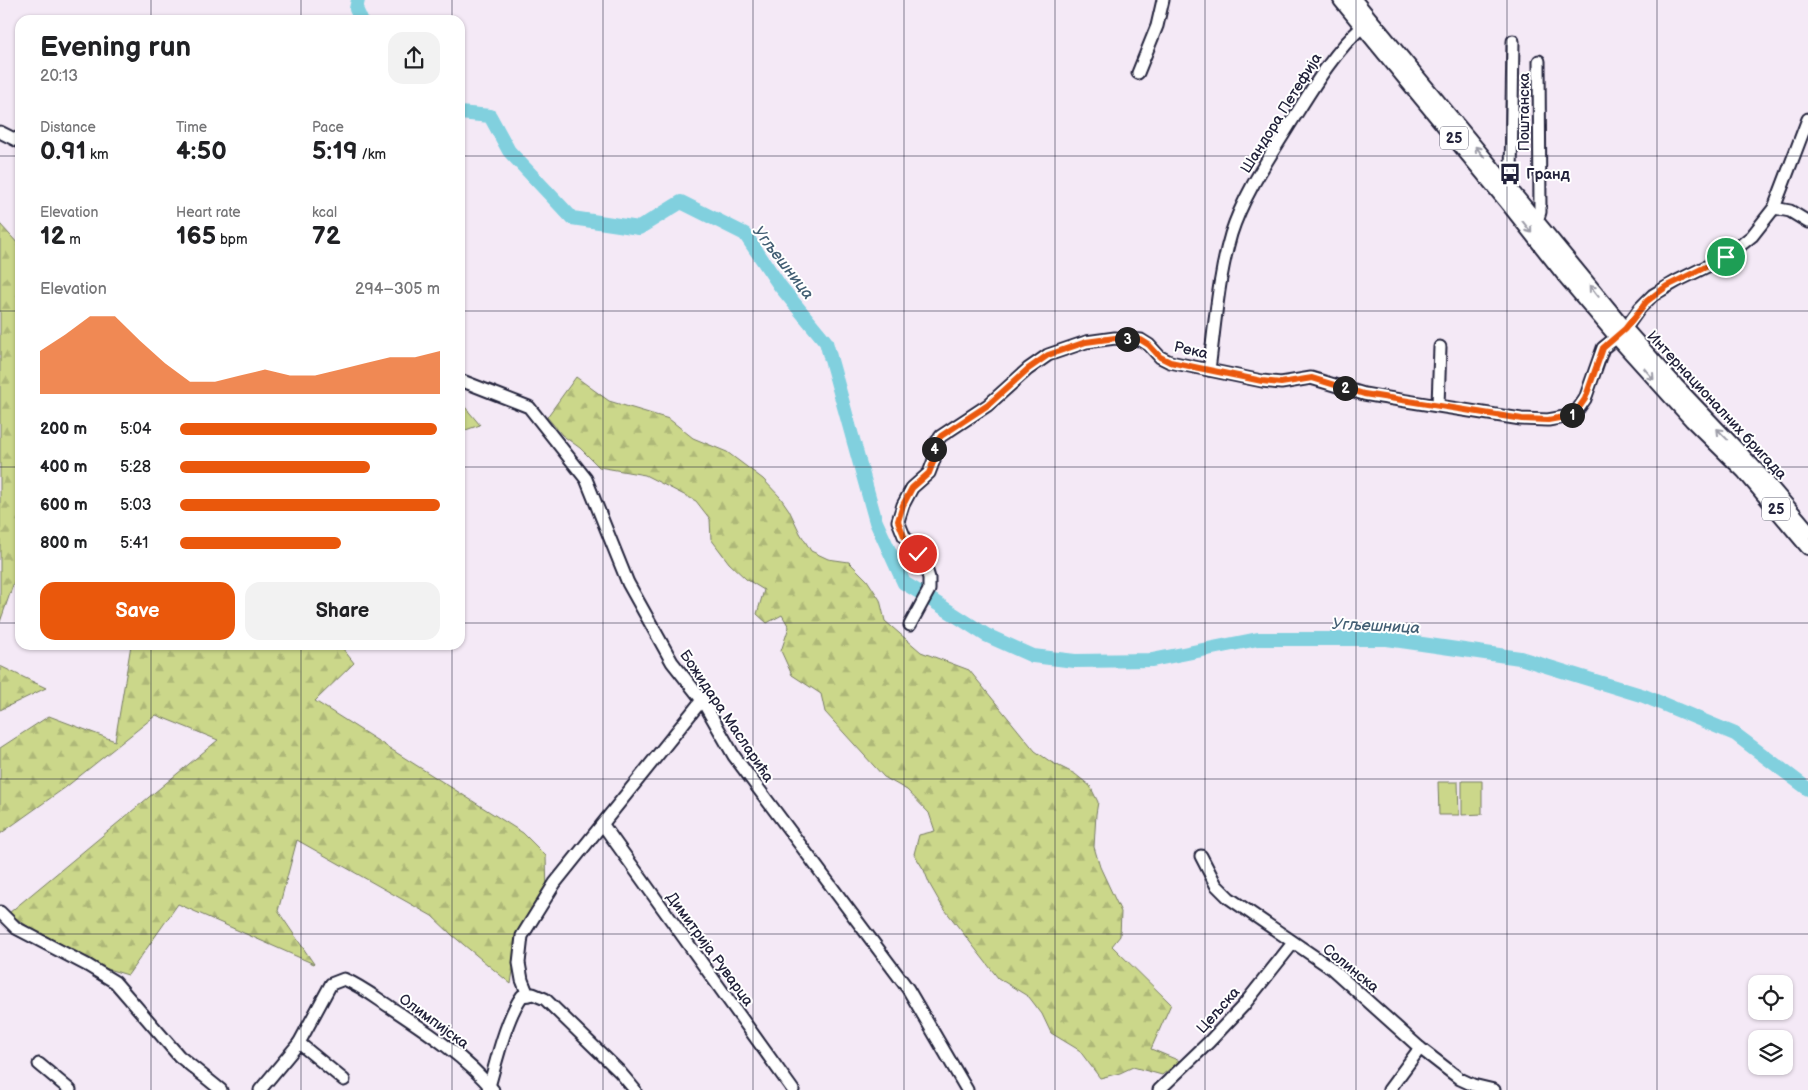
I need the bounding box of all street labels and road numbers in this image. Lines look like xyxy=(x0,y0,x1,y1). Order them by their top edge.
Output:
street label: Шандора Петефија xyxy=(1237,49,1326,177)
street label: Поштанска xyxy=(1515,73,1534,151)
road number: 25 xyxy=(1440,126,1468,150)
street label: Интернационалних бригада xyxy=(1643,327,1791,484)
street label: Река xyxy=(1172,337,1210,364)
road number: 25 xyxy=(1762,498,1790,520)
street label: Божидара Масларића xyxy=(675,647,778,786)
street label: Димитрија Руварца xyxy=(662,888,758,1010)
street label: Солинска xyxy=(1319,940,1383,997)
street label: Цељска xyxy=(1193,983,1244,1038)
street label: Олимпијска xyxy=(395,990,473,1053)

